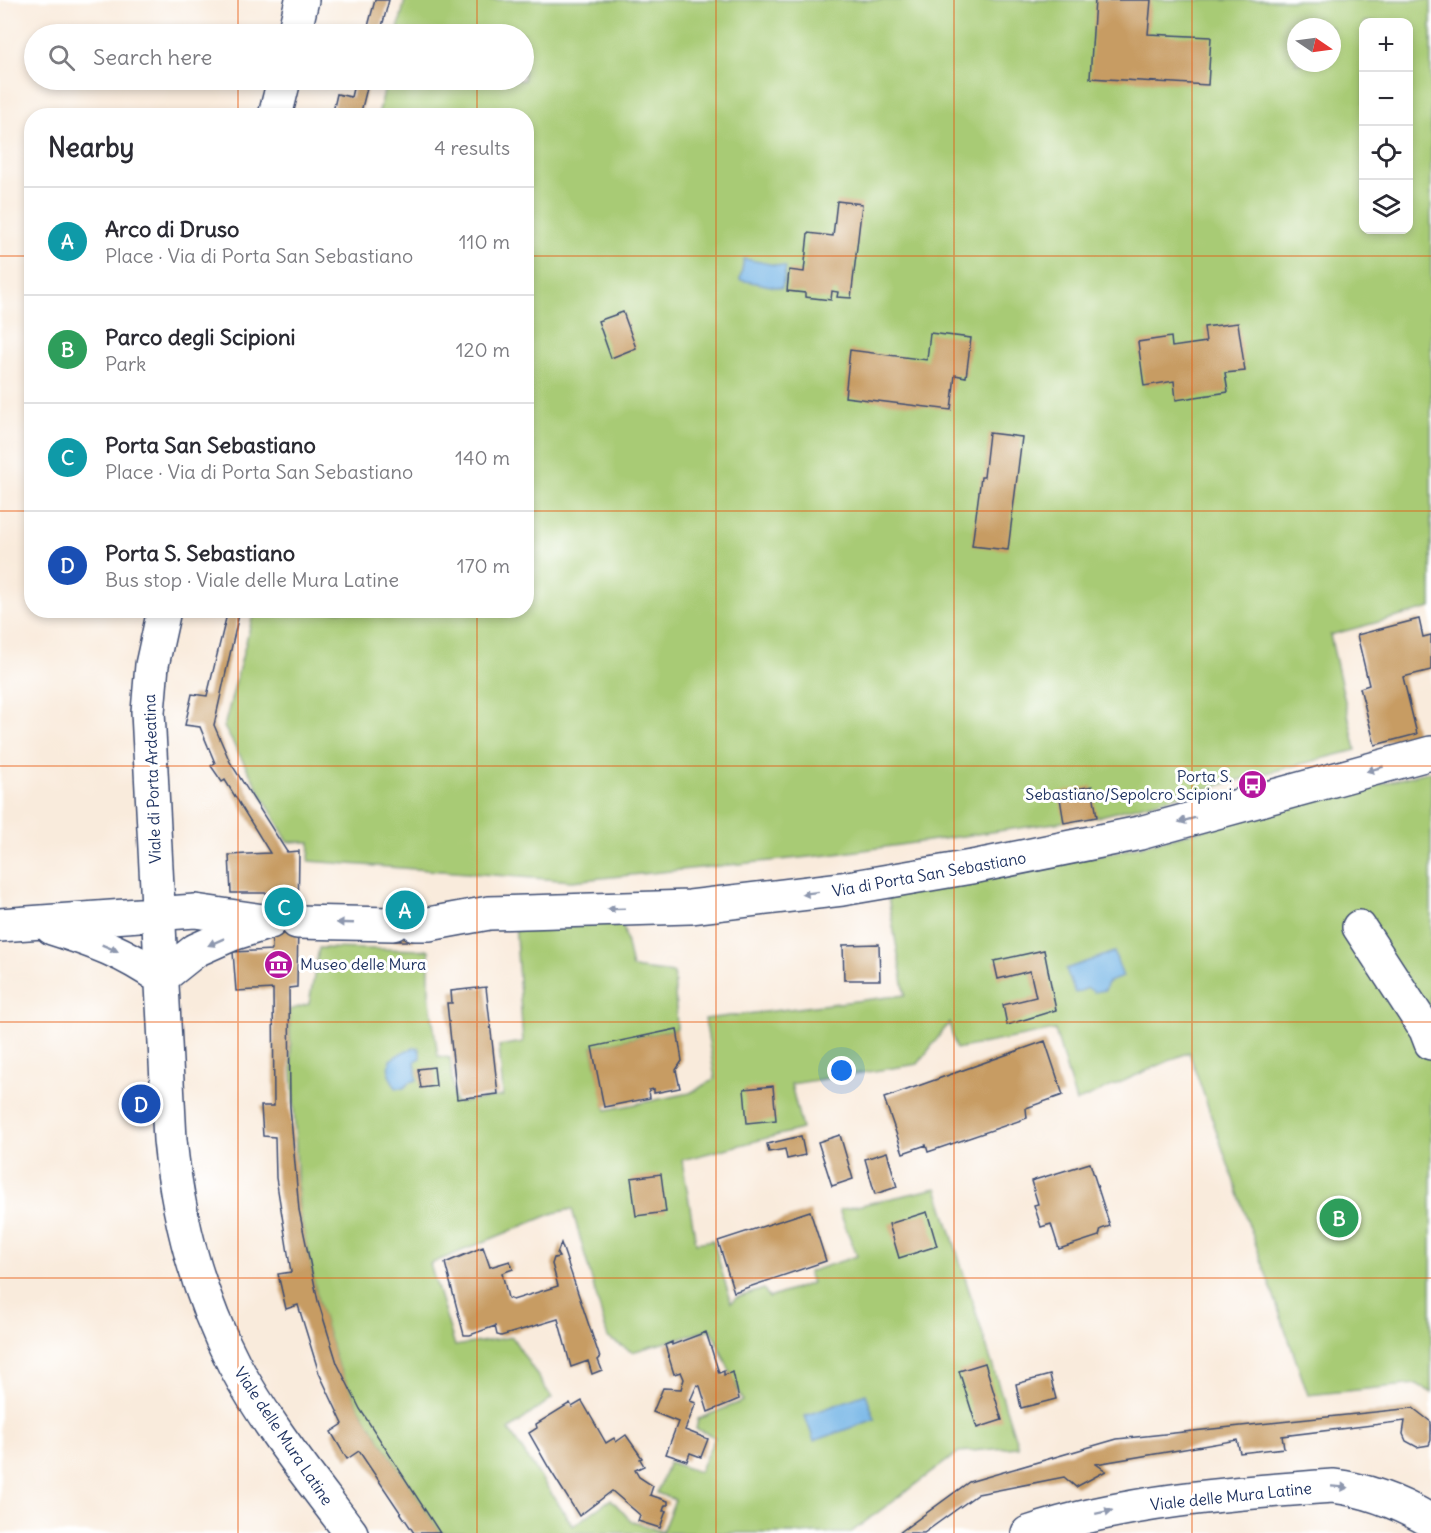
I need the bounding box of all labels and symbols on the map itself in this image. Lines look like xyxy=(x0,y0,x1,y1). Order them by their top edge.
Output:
north arrow xyxy=(1287,18,1341,72)
street label: Viale di Porta Ardeatina xyxy=(139,694,165,864)
one-way arrow xyxy=(1366,765,1384,775)
place label: Porta S. Sebastiano/Sepolcro Scipioni xyxy=(1025,766,1232,804)
bus stop icon: Porta S. Sebastiano/Sepolcro Scipioni xyxy=(1237,769,1269,801)
one-way arrow xyxy=(1177,816,1195,825)
street label: Via di Porta San Sebastiano xyxy=(830,847,1028,901)
pin: C xyxy=(264,884,304,930)
pin: A xyxy=(386,888,424,932)
one-way arrow xyxy=(800,889,819,898)
one-way arrow xyxy=(606,904,625,914)
one-way arrow xyxy=(336,919,355,928)
one-way arrow xyxy=(207,937,224,946)
one-way arrow xyxy=(102,943,120,953)
museum icon: Museo delle Mura xyxy=(263,948,295,980)
place label: Museo delle Mura xyxy=(300,954,426,974)
your location xyxy=(827,1056,856,1085)
pin: D xyxy=(122,1082,160,1126)
pin: B xyxy=(1320,1196,1358,1240)
street label: Viale delle Mura Latine xyxy=(230,1363,338,1509)
street label: Viale delle Mura Latine xyxy=(1149,1478,1313,1514)
one-way arrow xyxy=(1330,1482,1349,1492)
one-way arrow xyxy=(1095,1507,1114,1516)

